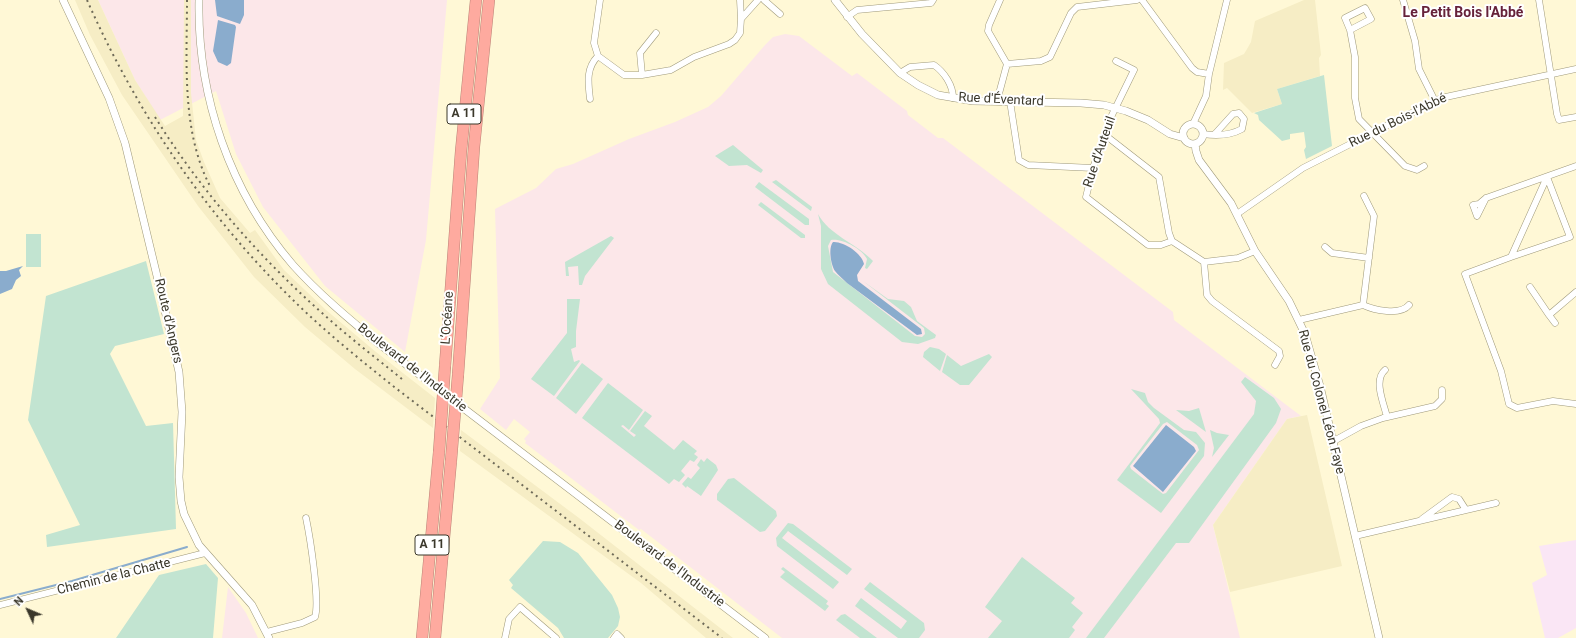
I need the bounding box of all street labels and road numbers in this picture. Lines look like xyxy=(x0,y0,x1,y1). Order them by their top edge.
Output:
street label: Rue d'Éventard xyxy=(958,90,1044,110)
street label: Rue du Bois-l'Abbé xyxy=(1347,91,1449,151)
road number: A 11 xyxy=(447,104,481,124)
street label: Rue d'Auteuil xyxy=(1081,114,1119,190)
street label: Route d'Angers xyxy=(151,277,185,365)
street label: L’Océane xyxy=(438,291,458,345)
street label: Boulevard de l'Industrie xyxy=(354,321,470,415)
street label: Rue du Colonel Léon Faye xyxy=(1294,328,1348,476)
street label: Boulevard de l'Industrie xyxy=(611,517,727,611)
road number: A 11 xyxy=(415,535,449,555)
street label: Chemin de la Chatte xyxy=(56,555,172,599)

